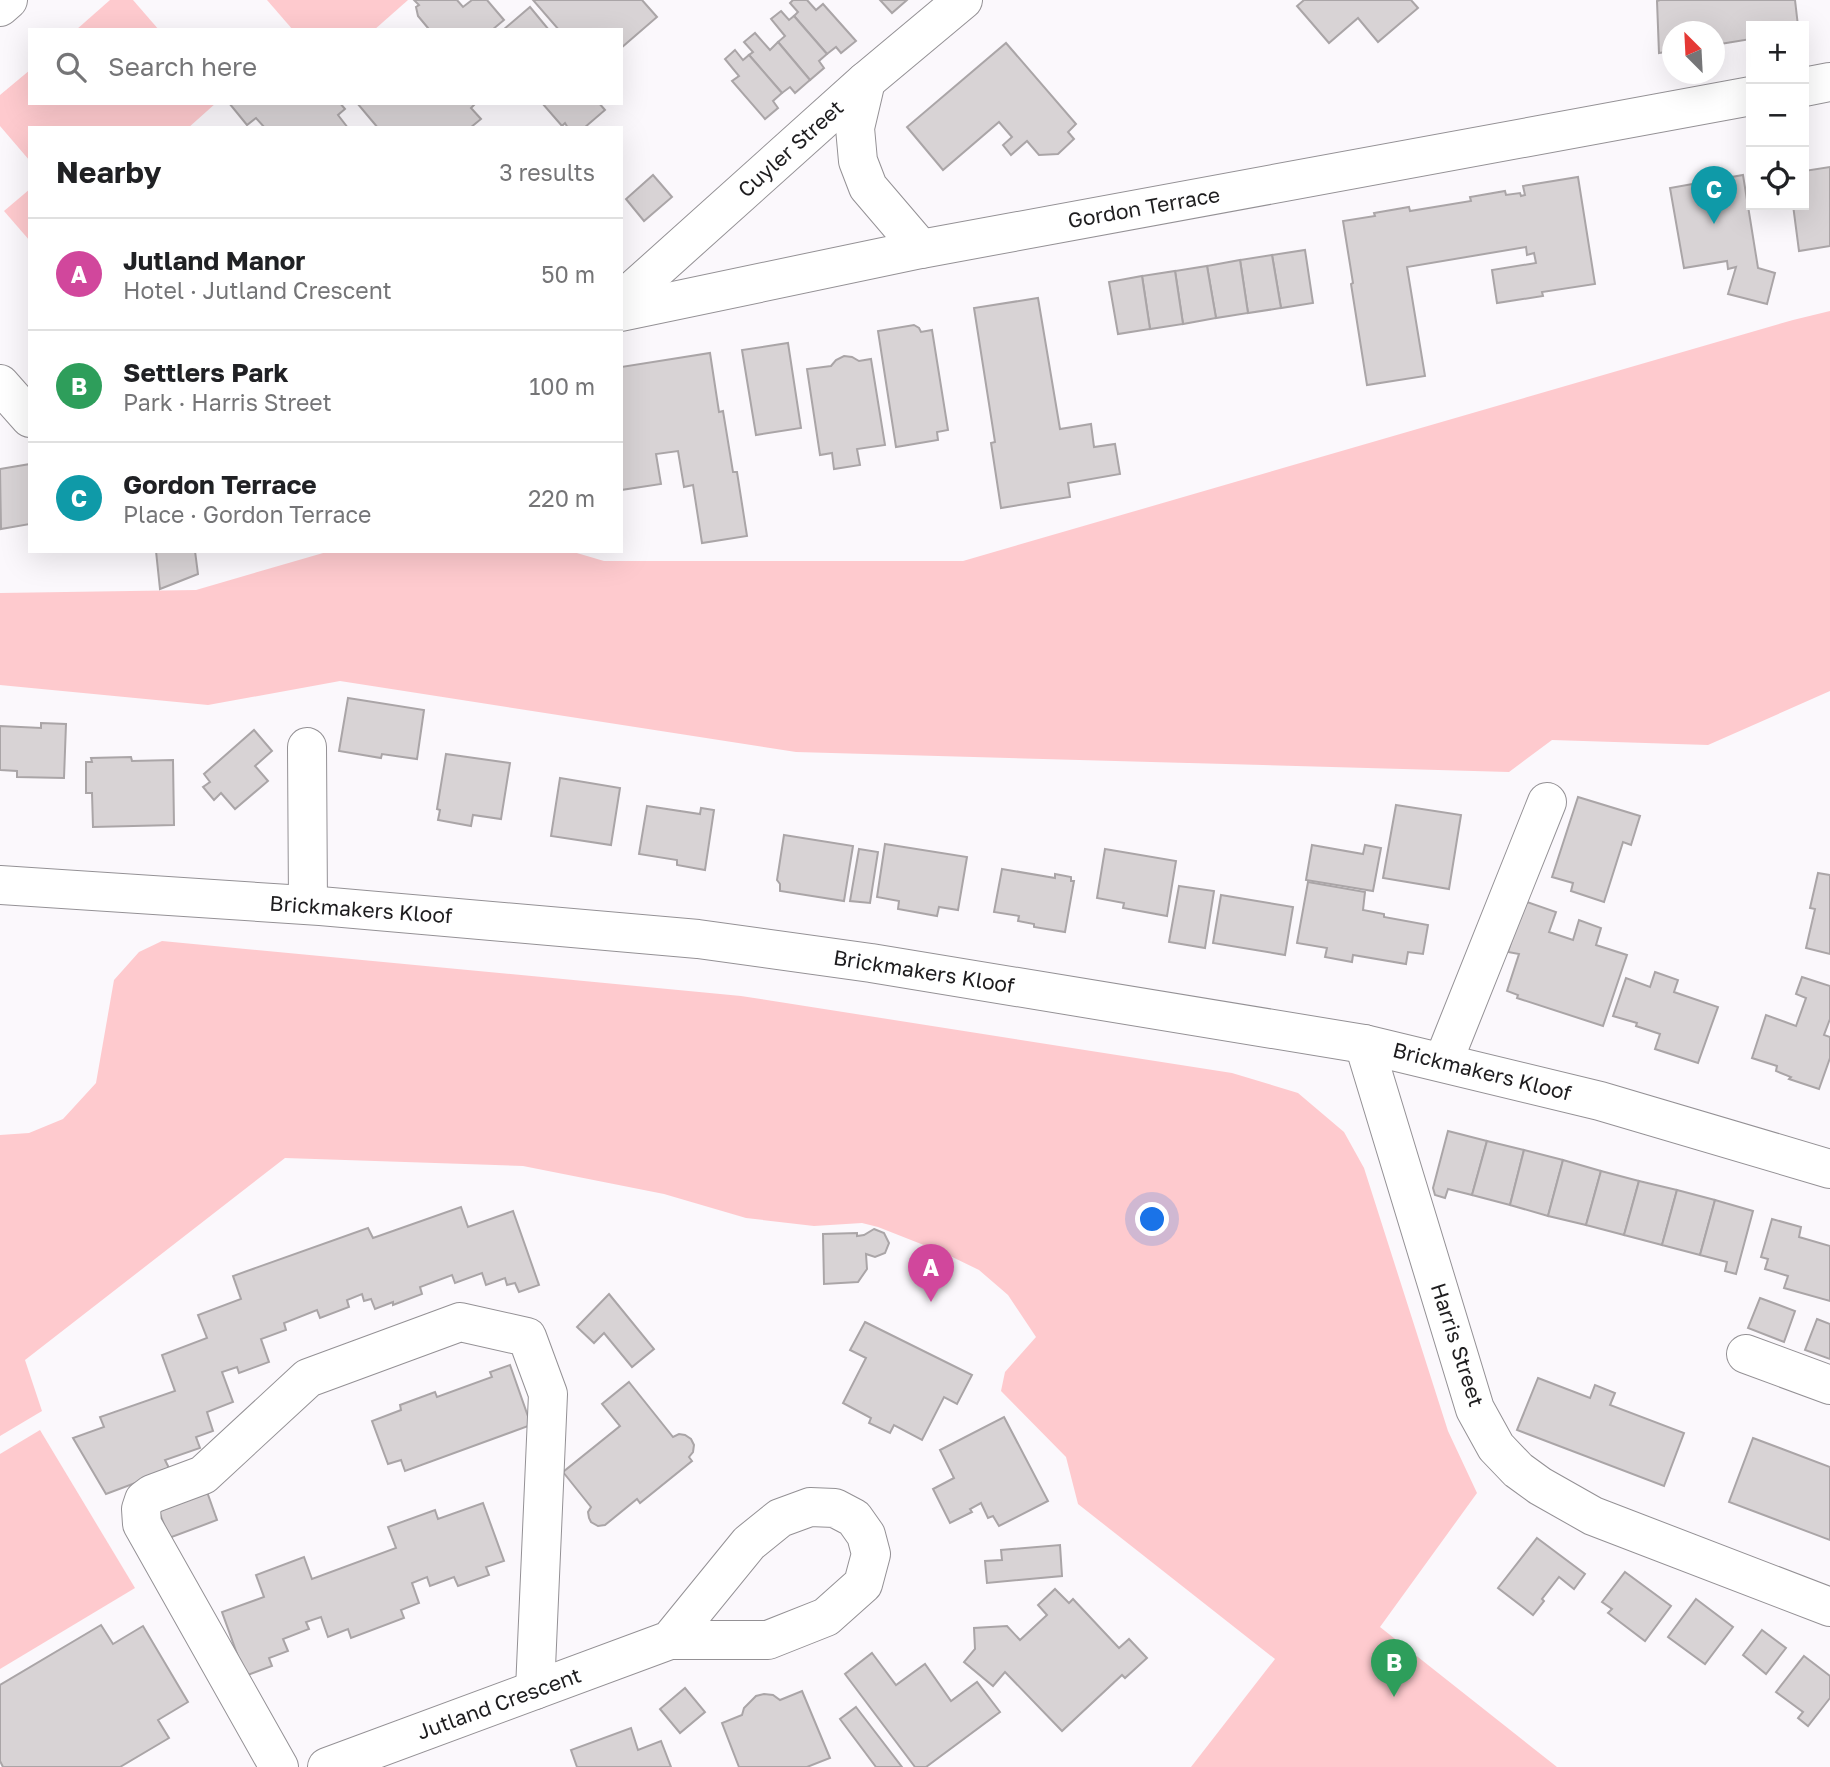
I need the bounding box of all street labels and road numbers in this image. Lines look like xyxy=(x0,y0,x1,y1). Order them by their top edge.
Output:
street label: Cuyler Street xyxy=(732,94,848,202)
street label: Gordon Terrace xyxy=(1066,181,1222,233)
street label: Brickmakers Kloof xyxy=(269,890,454,928)
street label: Brickmakers Kloof xyxy=(832,944,1017,998)
street label: Brickmakers Kloof xyxy=(1390,1036,1575,1106)
street label: Harris Street xyxy=(1426,1280,1490,1410)
street label: Jutland Crescent xyxy=(413,1661,584,1745)

